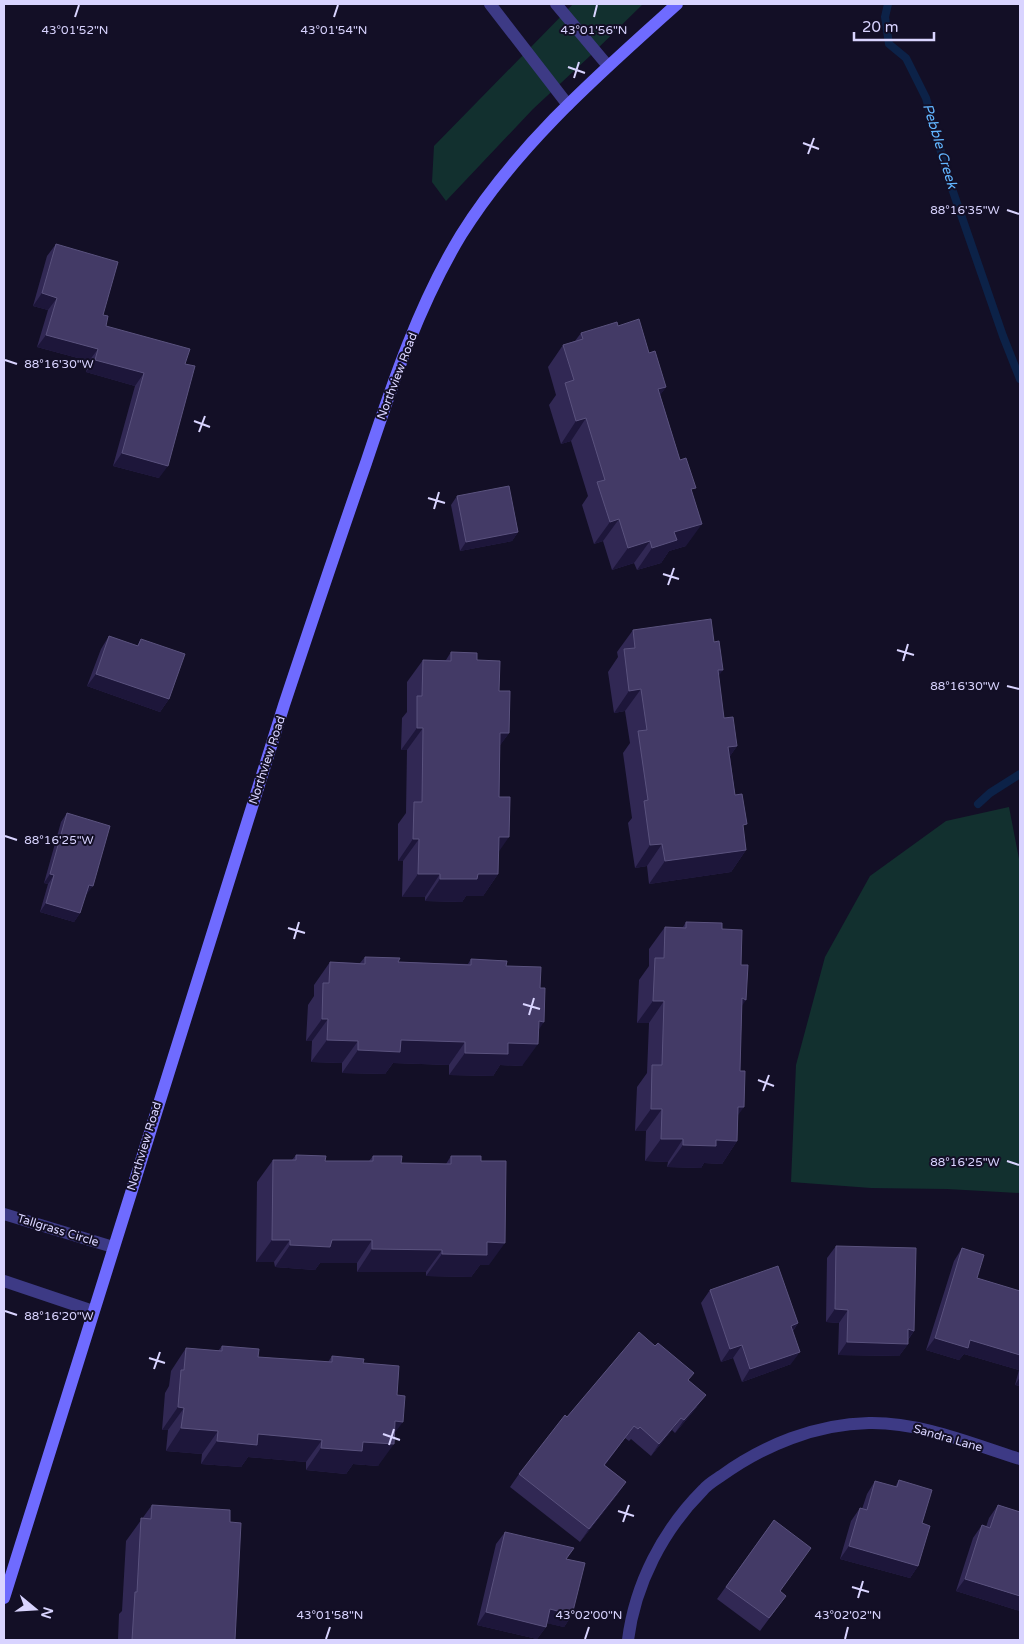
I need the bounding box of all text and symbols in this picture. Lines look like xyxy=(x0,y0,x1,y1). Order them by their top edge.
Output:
scale bar xyxy=(854,10,934,42)
text: 20 m xyxy=(862,18,899,36)
text: 43°01'52"N xyxy=(42,23,109,37)
text: 43°01'54"N xyxy=(301,23,368,37)
text: 43°01'56"N xyxy=(561,23,628,37)
water label: Pebble Creek xyxy=(919,101,961,192)
text: 88°16'35"W xyxy=(930,203,1000,217)
street label: Northview Road xyxy=(374,331,420,421)
text: 88°16'30"W xyxy=(24,357,94,371)
text: 88°16'30"W xyxy=(930,679,1000,693)
street label: Northview Road xyxy=(246,714,288,806)
text: 88°16'25"W xyxy=(24,833,94,847)
street label: Northview Road xyxy=(124,1100,164,1192)
text: 88°16'25"W xyxy=(930,1155,1000,1169)
street label: Tallgrass Circle xyxy=(16,1211,101,1249)
text: 88°16'20"W xyxy=(24,1309,94,1323)
street label: Sandra Lane xyxy=(912,1421,984,1455)
north arrow xyxy=(10,1584,60,1634)
text: N xyxy=(37,1605,57,1621)
text: 43°01'58"N xyxy=(297,1608,364,1622)
text: 43°02'00"N xyxy=(556,1608,623,1622)
text: 43°02'02"N xyxy=(815,1608,882,1622)

